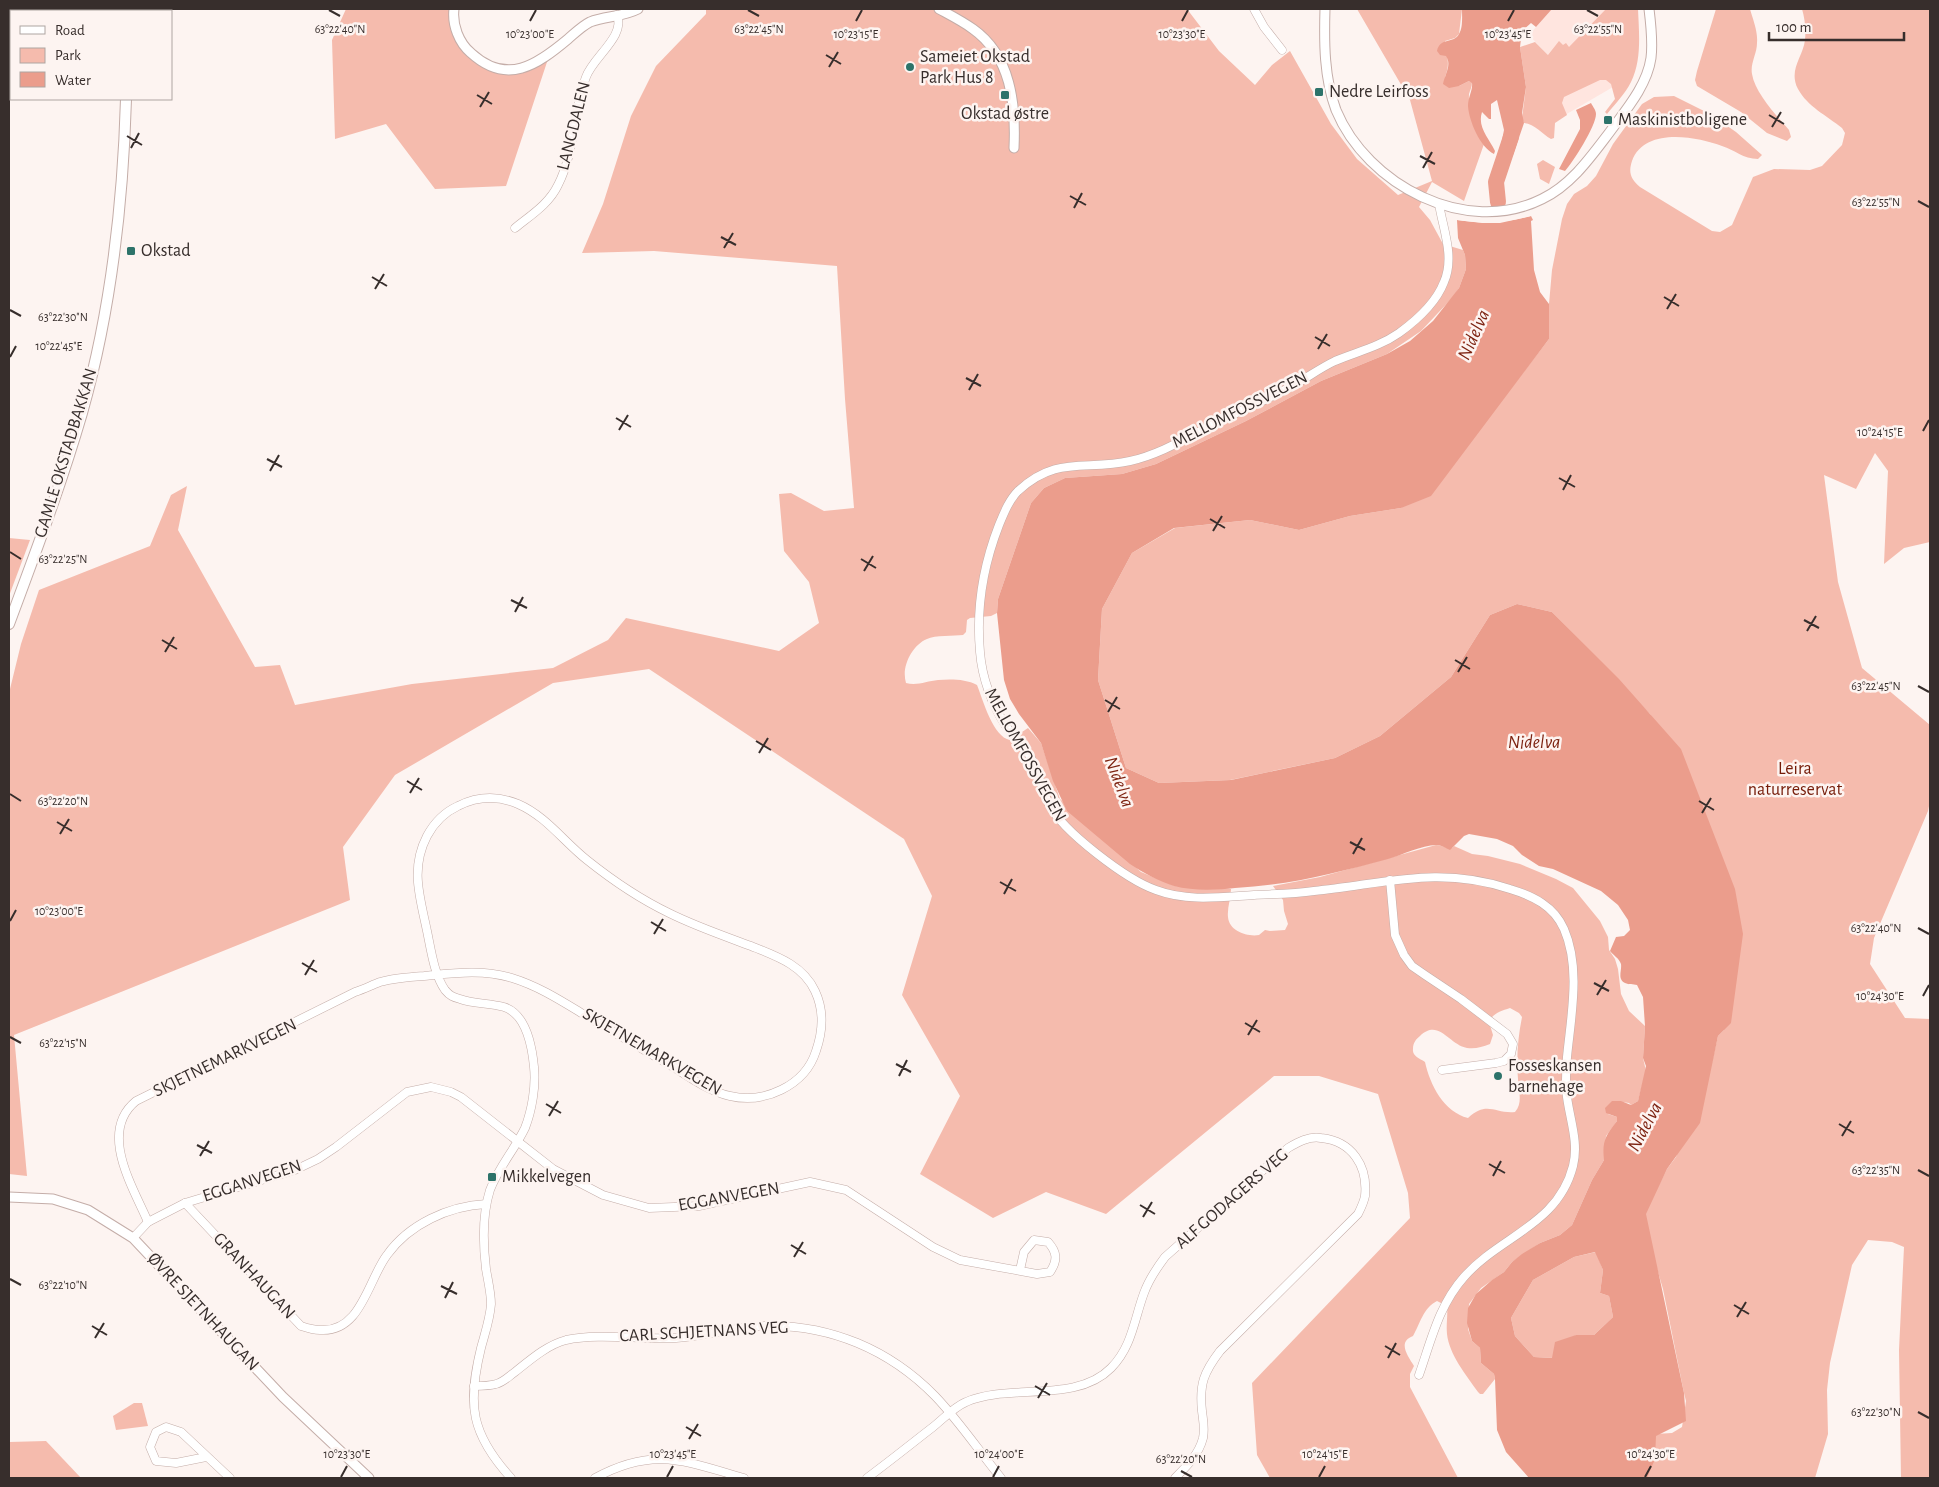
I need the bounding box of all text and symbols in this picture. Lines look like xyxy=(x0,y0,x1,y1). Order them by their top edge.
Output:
legend xyxy=(10,10,172,100)
scale bar xyxy=(1769,10,1904,42)
text: 100 m xyxy=(1776,20,1811,35)
text: Road xyxy=(55,23,85,38)
text: 63°22'40"N xyxy=(315,23,365,35)
text: 63°22'45"N xyxy=(734,23,784,35)
text: 63°22'55"N xyxy=(1574,23,1622,35)
text: 10°23'00"E xyxy=(506,28,554,40)
text: 10°23'15"E xyxy=(834,28,879,40)
text: 10°23'30"E xyxy=(1159,28,1206,40)
text: 10°23'45"E xyxy=(1485,28,1531,40)
text: Park xyxy=(55,48,81,63)
place label: Sameiet Okstad Park Hus 8 xyxy=(920,48,1030,87)
marker: Sameiet Okstad Park Hus 8 xyxy=(904,61,916,73)
text: Water xyxy=(55,73,91,88)
street label: LANGDALEN xyxy=(554,80,594,172)
place label: Nedre Leirfoss xyxy=(1329,83,1429,101)
marker: Nedre Leirfoss xyxy=(1313,86,1325,98)
marker: Okstad østre xyxy=(999,89,1011,101)
place label: Okstad østre xyxy=(961,105,1049,123)
place label: Maskinistboligene xyxy=(1618,111,1747,129)
marker: Maskinistboligene xyxy=(1602,114,1614,126)
text: 63°22'55"N xyxy=(1852,196,1900,208)
place label: Okstad xyxy=(141,242,191,260)
marker: Okstad xyxy=(125,245,137,257)
water label: Nidelva xyxy=(1455,307,1493,363)
text: 63°22'30"N xyxy=(38,311,88,323)
text: 10°22'45"E xyxy=(36,340,83,352)
street label: GAMLE OKSTADBAKKAN xyxy=(32,366,100,540)
street label: MELLOMFOSSVEGEN xyxy=(1169,368,1311,452)
text: 10°24'15"E xyxy=(1857,426,1903,438)
text: 63°22'25"N xyxy=(38,553,88,565)
text: 63°22'45"N xyxy=(1851,680,1901,692)
street label: MELLOMFOSSVEGEN xyxy=(981,685,1069,825)
water label: Nidelva xyxy=(1508,733,1560,752)
water label: Nidelva xyxy=(1101,754,1137,810)
park label: Leira naturreservat xyxy=(1748,760,1843,799)
text: 63°22'20"N xyxy=(38,795,88,807)
text: 10°23'00"E xyxy=(35,905,83,917)
text: 63°22'40"N xyxy=(1851,922,1901,934)
text: 10°24'30"E xyxy=(1856,990,1904,1002)
street label: SKJETNEMARKVEGEN xyxy=(579,1005,725,1099)
street label: SKJETNEMARKVEGEN xyxy=(150,1015,300,1101)
text: 63°22'15"N xyxy=(39,1037,87,1049)
place label: Fosseskansen barnehage xyxy=(1508,1057,1602,1096)
marker: Fosseskansen barnehage xyxy=(1492,1070,1504,1082)
water label: Nidelva xyxy=(1624,1099,1666,1155)
street label: ALF GODAGERS VEG xyxy=(1172,1145,1292,1253)
street label: EGGANVEGEN xyxy=(200,1157,304,1205)
text: 63°22'35"N xyxy=(1852,1164,1900,1176)
place label: Mikkelvegen xyxy=(502,1168,591,1186)
marker: Mikkelvegen xyxy=(486,1171,498,1183)
street label: EGGANVEGEN xyxy=(677,1179,781,1215)
street label: GRANHAUGAN xyxy=(210,1229,298,1323)
street label: ØVRE SJETNHAUGAN xyxy=(144,1250,262,1374)
text: 63°22'10"N xyxy=(38,1279,88,1291)
street label: CARL SCHJETNANS VEG xyxy=(619,1319,789,1345)
text: 63°22'30"N xyxy=(1851,1406,1901,1418)
text: 10°23'30"E xyxy=(324,1448,371,1460)
text: 10°23'45"E xyxy=(650,1448,696,1460)
text: 10°24'00"E xyxy=(974,1448,1024,1460)
text: 10°24'15"E xyxy=(1302,1448,1348,1460)
text: 10°24'30"E xyxy=(1627,1448,1675,1460)
text: 63°22'20"N xyxy=(1156,1453,1206,1465)

